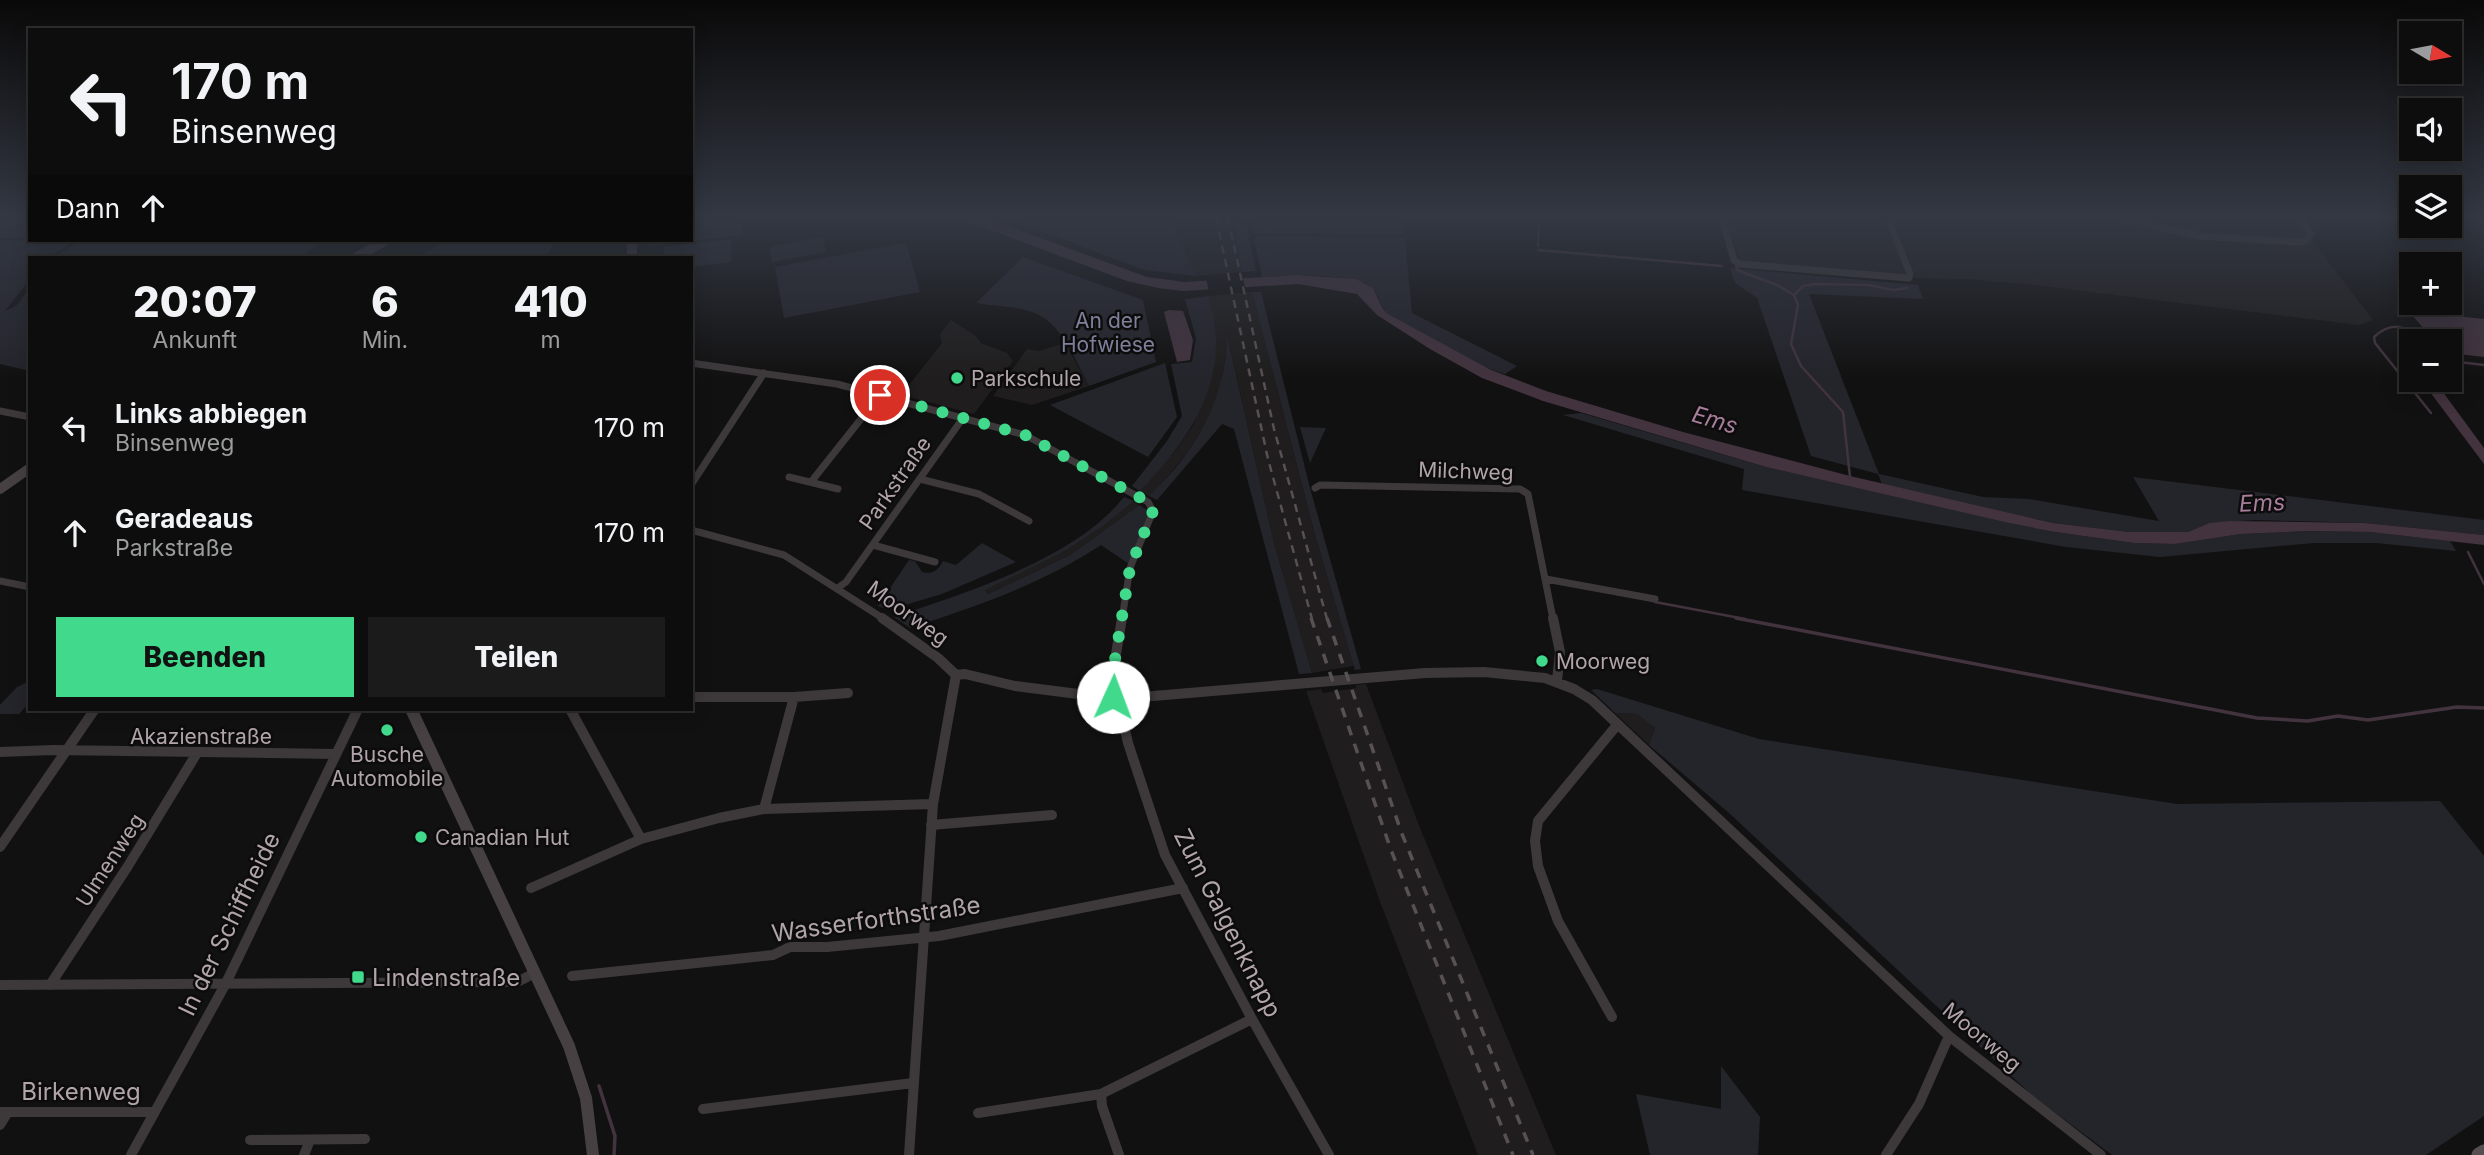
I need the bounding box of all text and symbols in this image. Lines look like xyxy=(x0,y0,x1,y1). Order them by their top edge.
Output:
north arrow xyxy=(2399,21,2462,84)
map controls xyxy=(2399,21,2462,392)
text: 170 m xyxy=(171,52,309,111)
icon: left xyxy=(56,56,147,147)
button: sound xyxy=(2399,98,2462,161)
text: Binsenweg xyxy=(171,112,337,151)
button: layers xyxy=(2399,175,2462,238)
icon: ahead xyxy=(134,189,172,227)
text: Dann xyxy=(56,193,120,224)
button: + xyxy=(2399,252,2462,315)
text: 20:07 xyxy=(133,276,257,327)
text: 6 xyxy=(371,276,399,327)
text: 410 xyxy=(513,276,588,327)
park label: An der Hofwiese xyxy=(1061,308,1155,357)
text: Ankunft xyxy=(153,326,237,354)
text: Min. xyxy=(362,326,408,354)
text: m xyxy=(541,326,561,354)
button: − xyxy=(2399,329,2462,392)
pin xyxy=(850,365,910,425)
place label: Parkschule xyxy=(971,366,1081,391)
marker: Parkschule xyxy=(949,370,965,386)
icon: arrive xyxy=(861,376,899,414)
text: Links abbiegen xyxy=(115,398,307,429)
water label: Ems xyxy=(1689,400,1741,440)
icon: left xyxy=(56,409,94,447)
text: 170 m xyxy=(594,412,665,443)
text: Binsenweg xyxy=(115,429,234,457)
street label: Parkstraße xyxy=(854,432,936,534)
street label: Milchweg xyxy=(1418,457,1514,485)
water label: Ems xyxy=(2238,488,2286,518)
text: Geradeaus xyxy=(115,503,253,534)
icon: ahead xyxy=(56,514,94,552)
text: 170 m xyxy=(594,517,665,548)
text: Parkstraße xyxy=(115,534,233,562)
street label: Moorweg xyxy=(863,575,953,651)
button: Beenden xyxy=(56,617,354,697)
button: Teilen xyxy=(368,617,665,697)
place label: Moorweg xyxy=(1556,649,1650,674)
marker: Moorweg xyxy=(1534,653,1550,669)
position arrow xyxy=(1076,660,1150,734)
marker: Busche Automobile xyxy=(379,722,395,738)
street label: Akazienstraße xyxy=(130,724,272,749)
place label: Busche Automobile xyxy=(331,742,443,791)
street label: Ulmenweg xyxy=(71,809,149,911)
street label: Zum Galgenknapp xyxy=(1168,824,1288,1022)
place label: Canadian Hut xyxy=(435,825,569,850)
street label: In der Schiffheide xyxy=(172,828,286,1020)
marker: Canadian Hut xyxy=(413,829,429,845)
street label: Wasserforthstraße xyxy=(770,890,982,948)
place label: Lindenstraße xyxy=(372,963,520,992)
marker: Lindenstraße xyxy=(350,969,366,985)
street label: Moorweg xyxy=(1938,997,2026,1077)
street label: Birkenweg xyxy=(21,1077,141,1106)

